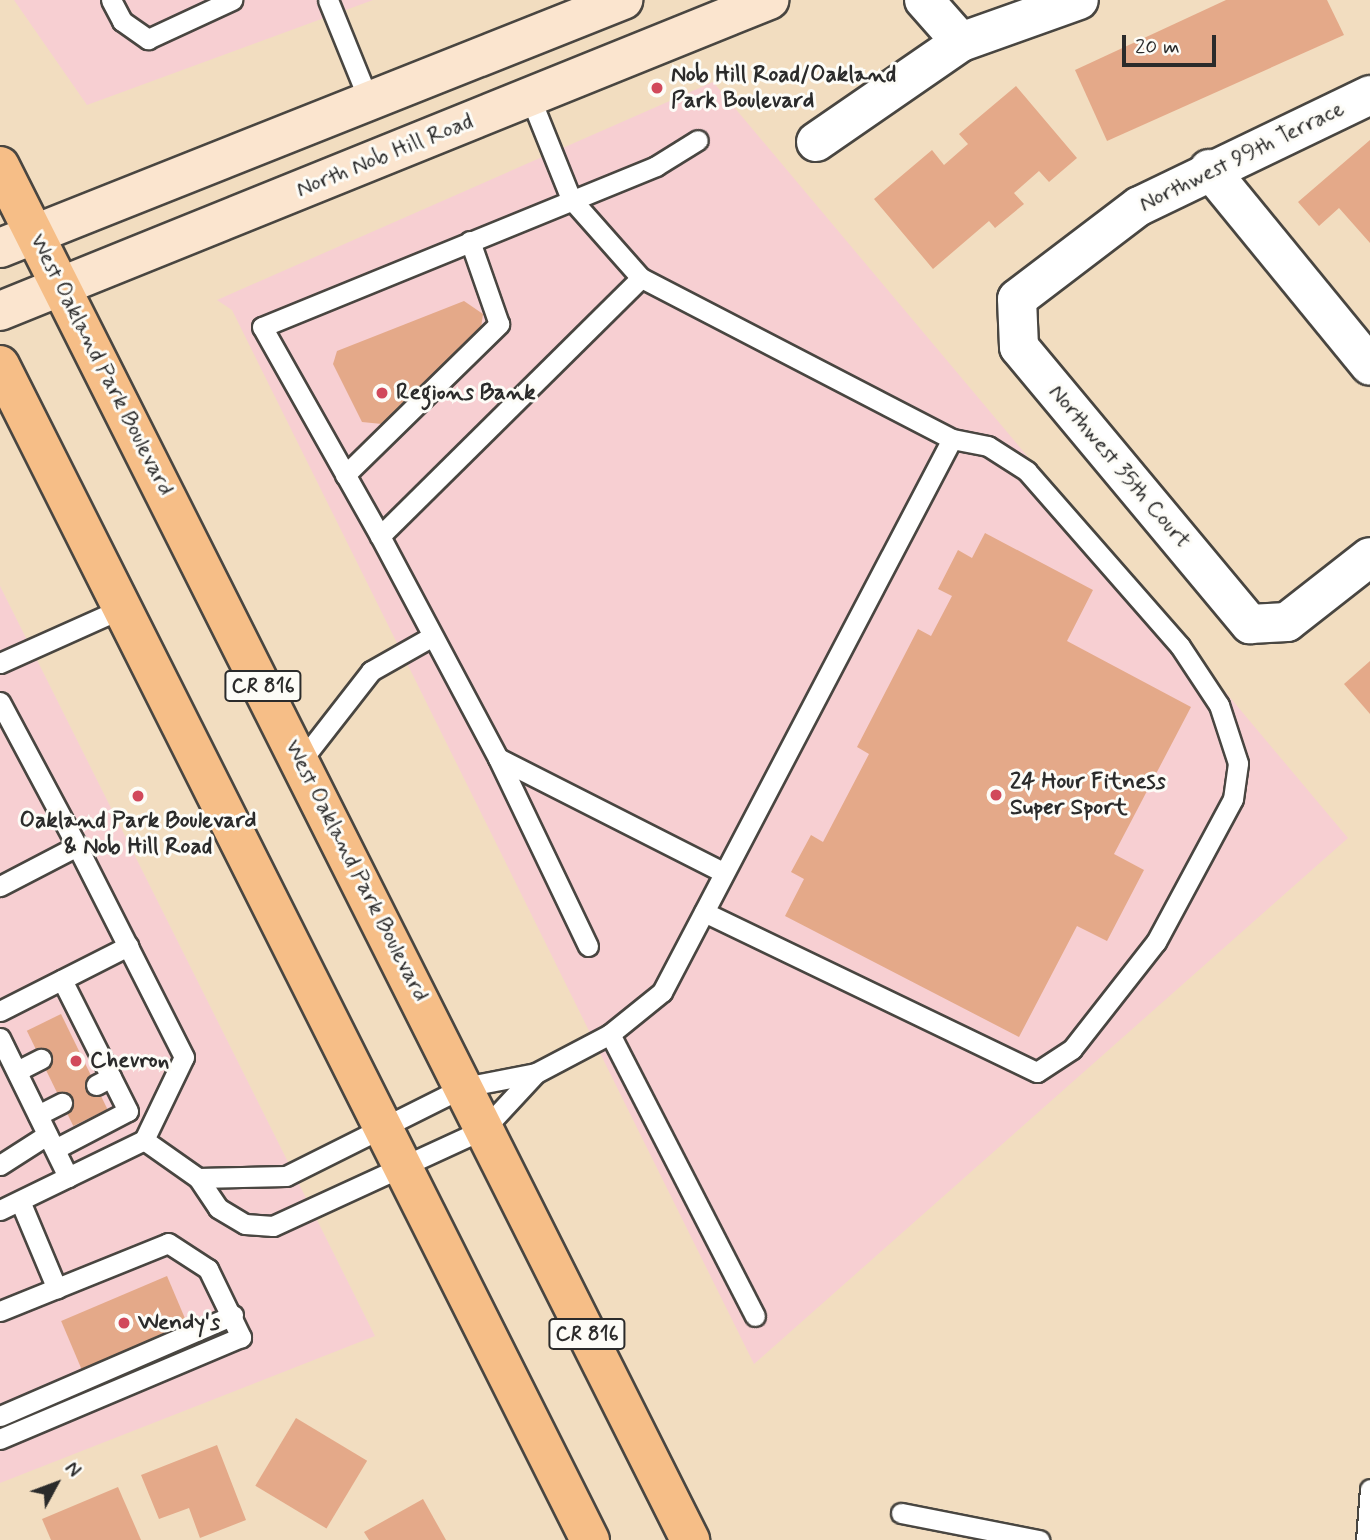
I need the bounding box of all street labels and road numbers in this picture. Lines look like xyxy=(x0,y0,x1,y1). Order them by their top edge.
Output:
street label: Northwest 99th Terrace xyxy=(1135,95,1349,219)
street label: North Nob Hill Road xyxy=(294,108,476,204)
street label: West Oakland Park Boulevard xyxy=(23,230,179,500)
street label: Northwest 35th Court xyxy=(1042,379,1196,555)
road number: CR 816 xyxy=(223,668,303,704)
street label: West Oakland Park Boulevard xyxy=(278,736,434,1006)
road number: CR 816 xyxy=(547,1316,627,1352)

